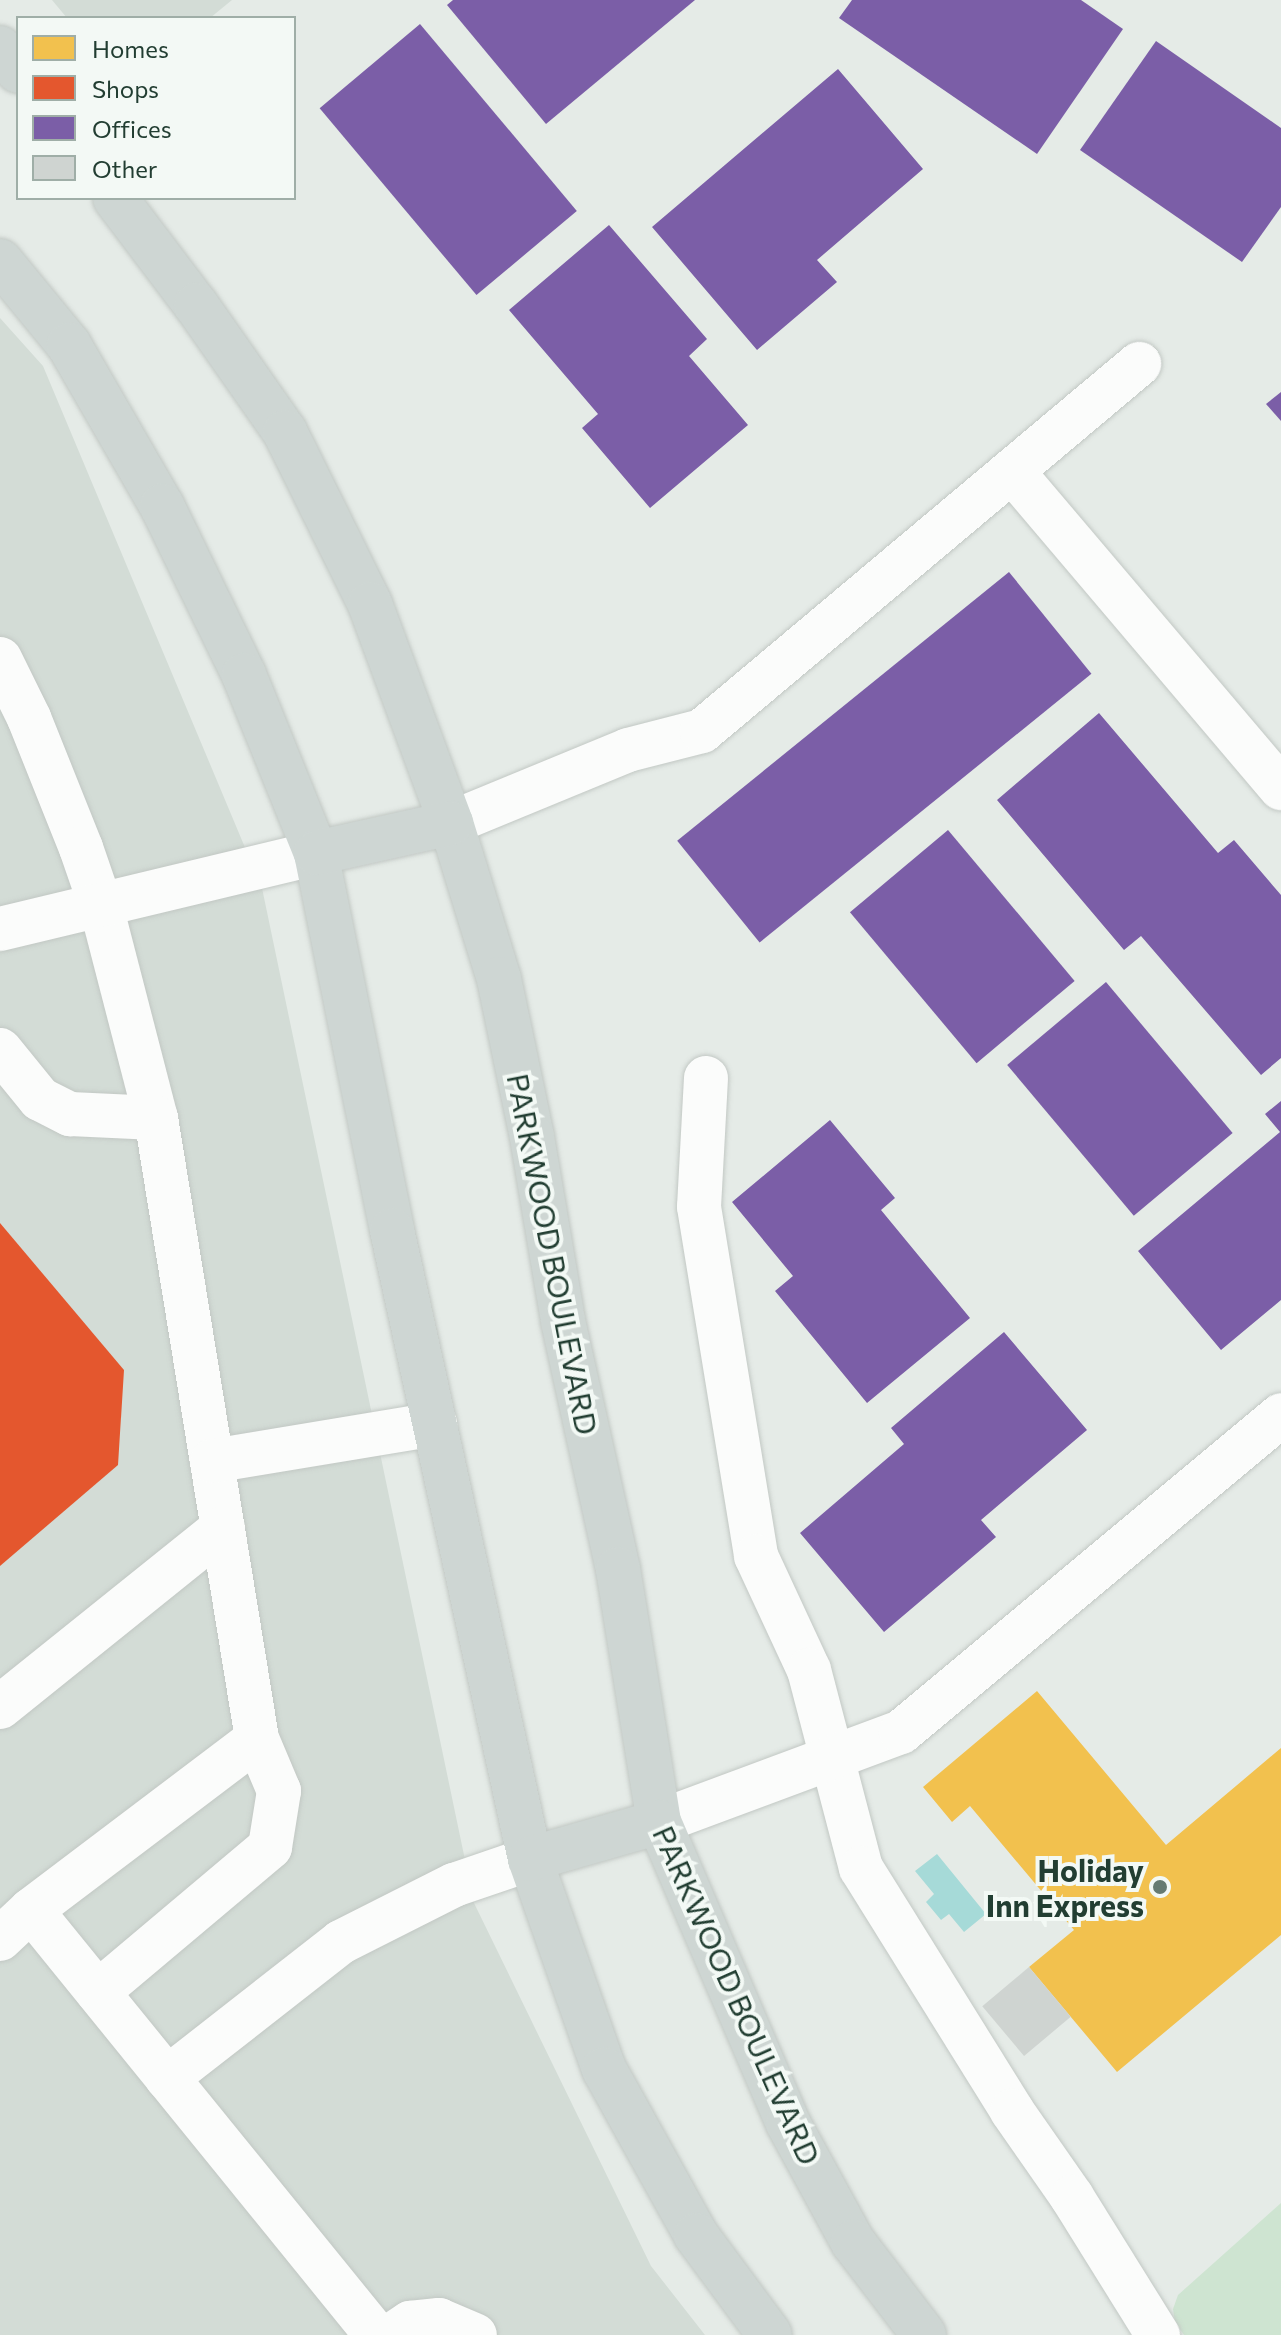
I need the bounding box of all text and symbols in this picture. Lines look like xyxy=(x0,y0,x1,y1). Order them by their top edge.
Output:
legend xyxy=(16,16,296,200)
text: Homes xyxy=(92,34,169,63)
text: Shops xyxy=(92,74,159,103)
text: Offices xyxy=(92,114,172,143)
text: Other xyxy=(92,154,157,183)
street label: PARKWOOD BOULEVARD xyxy=(500,1070,606,1438)
street label: PARKWOOD BOULEVARD xyxy=(646,1820,828,2170)
place label: Holiday Inn Express xyxy=(986,1852,1144,1922)
marker: Holiday Inn Express xyxy=(1151,1878,1169,1896)

